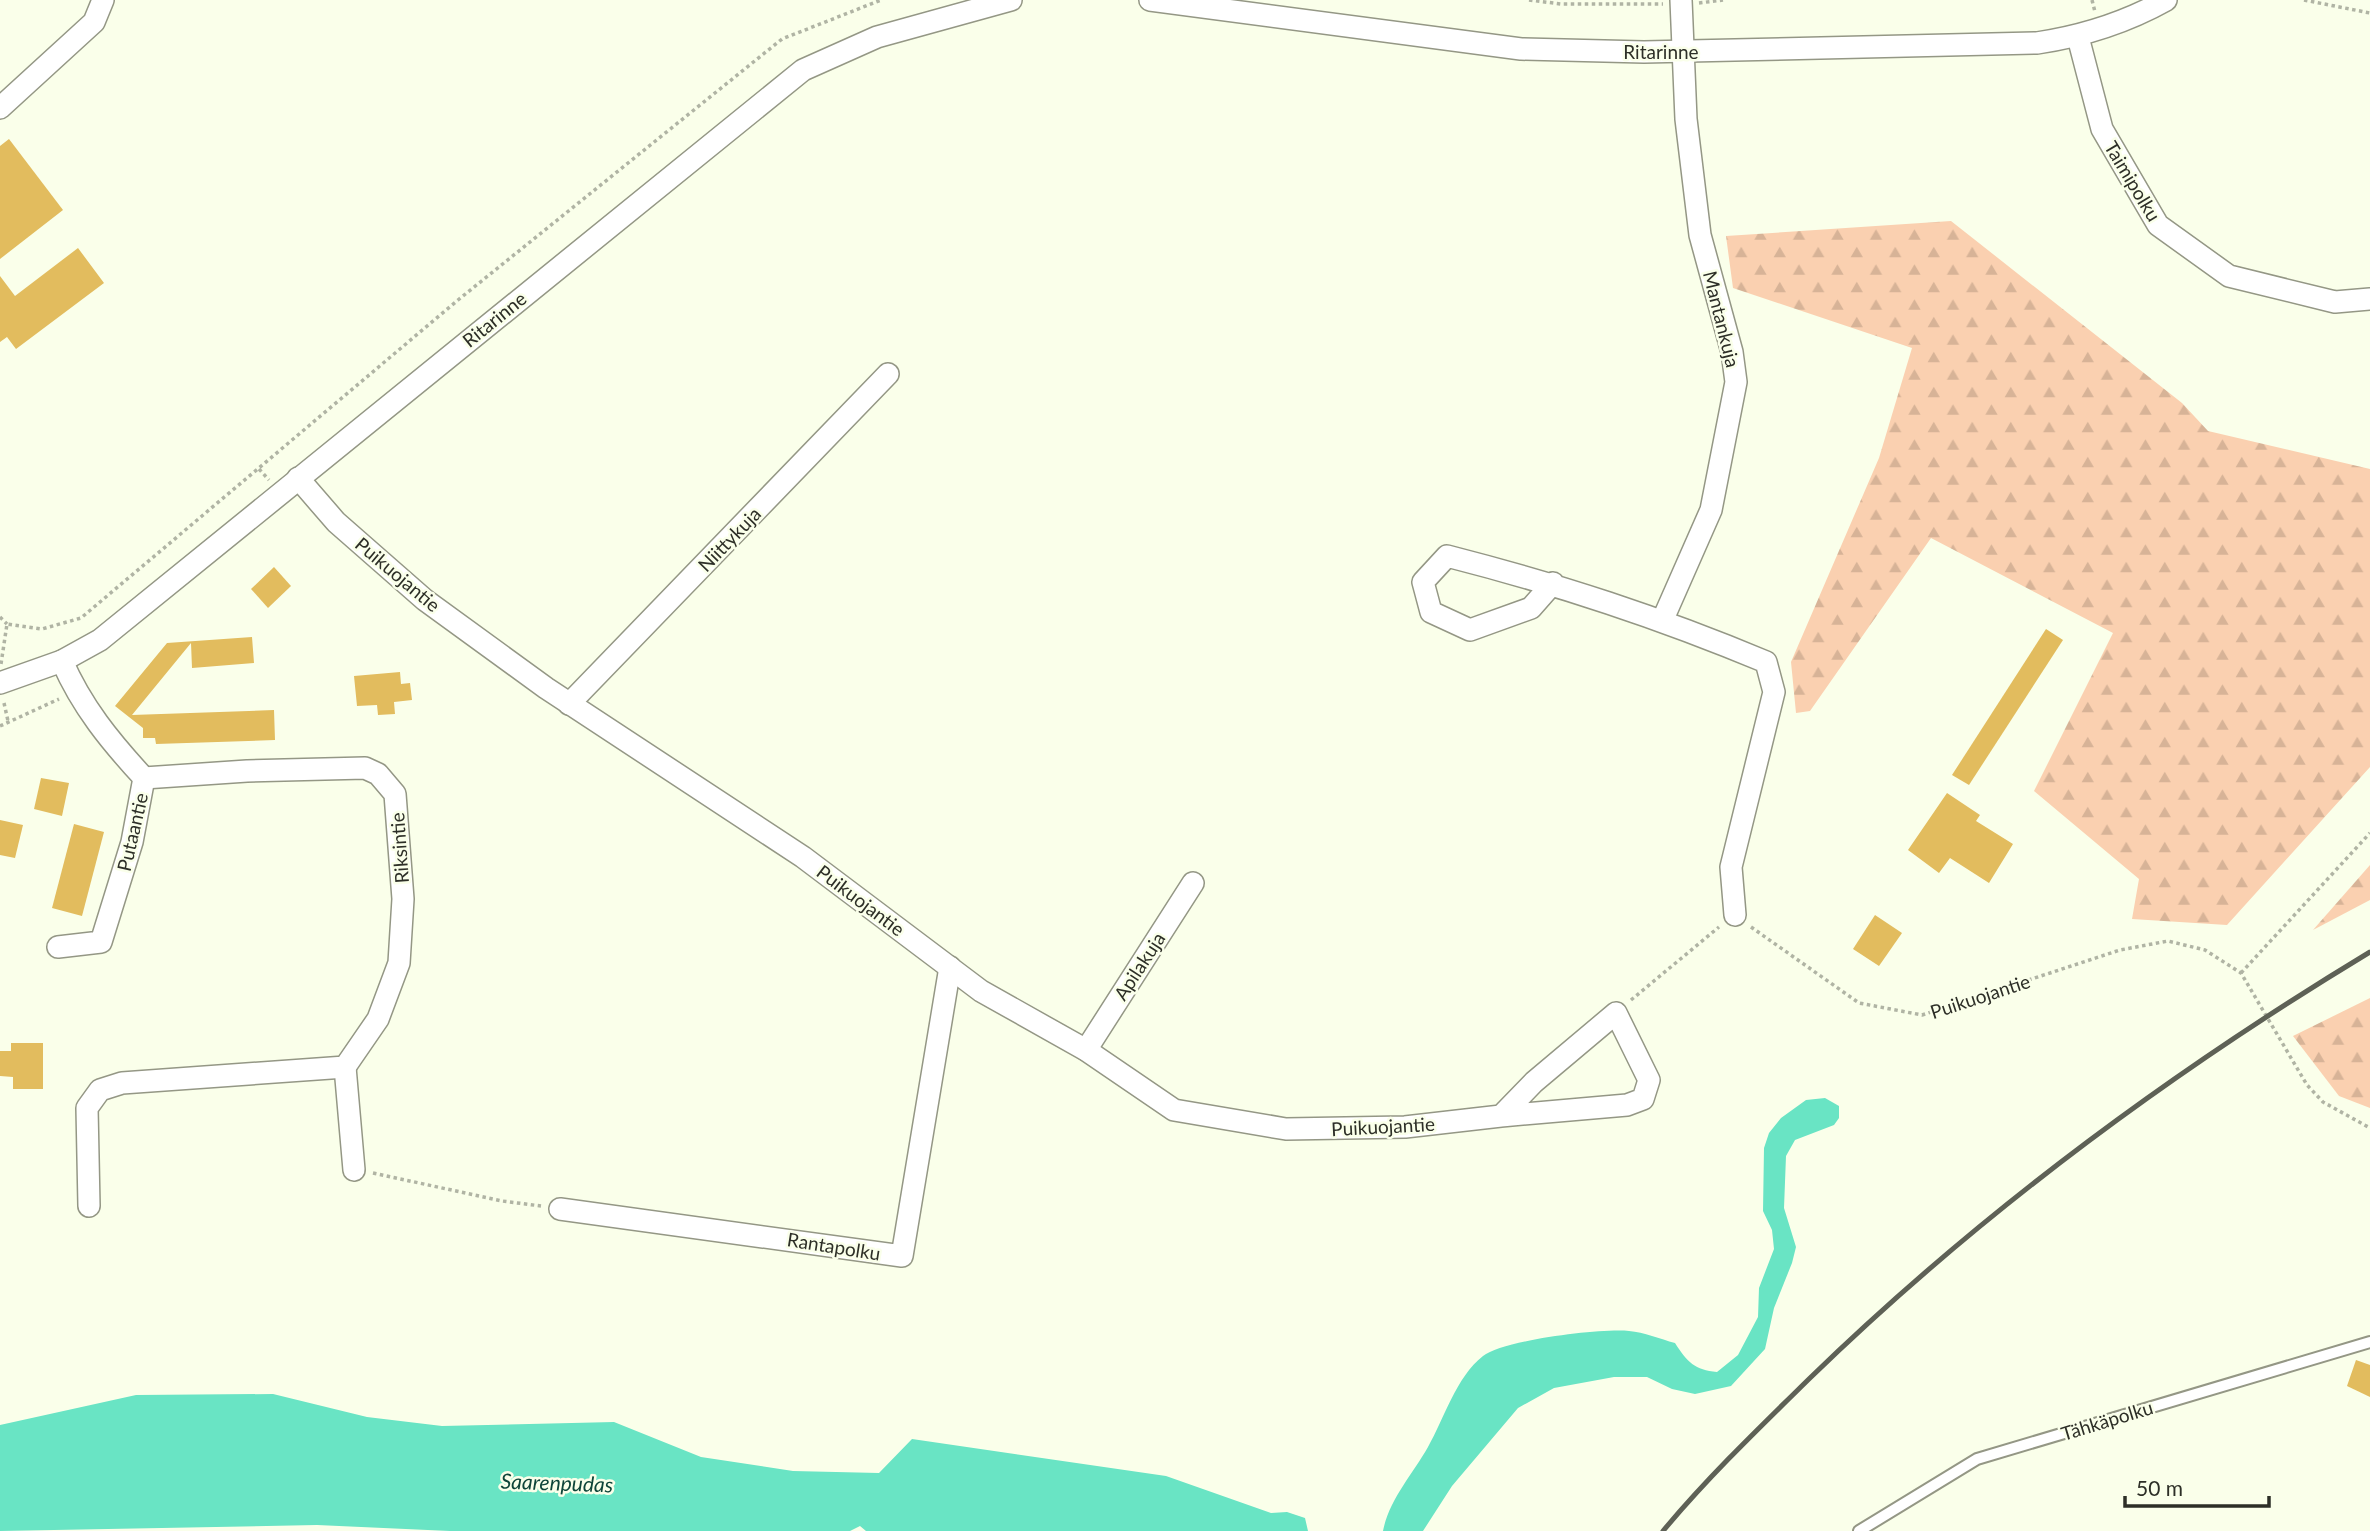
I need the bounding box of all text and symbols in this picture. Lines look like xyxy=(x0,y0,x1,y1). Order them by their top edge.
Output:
street label: Ritarinne xyxy=(1623,40,1699,63)
street label: Taimipolku xyxy=(2100,137,2166,225)
street label: Mantankuja xyxy=(1699,268,1745,370)
street label: Ritarinne xyxy=(457,286,531,352)
street label: Niittykuja xyxy=(693,502,765,576)
street label: Puikuojantie xyxy=(351,532,445,616)
street label: Putaantie xyxy=(112,791,152,873)
street label: Riksintie xyxy=(385,812,413,884)
street label: Puikuojantie xyxy=(813,860,909,940)
street label: Apilakuja xyxy=(1109,928,1169,1004)
street label: Puikuojantie xyxy=(1927,969,2033,1023)
street label: Puikuojantie xyxy=(1331,1112,1435,1140)
street label: Rantapolku xyxy=(786,1227,882,1265)
street label: Tähkäpolku xyxy=(2058,1395,2156,1445)
scale bar xyxy=(2125,1464,2268,1508)
water label: Saarenpudas xyxy=(500,1468,614,1496)
text: 50 m xyxy=(2136,1475,2183,1500)

